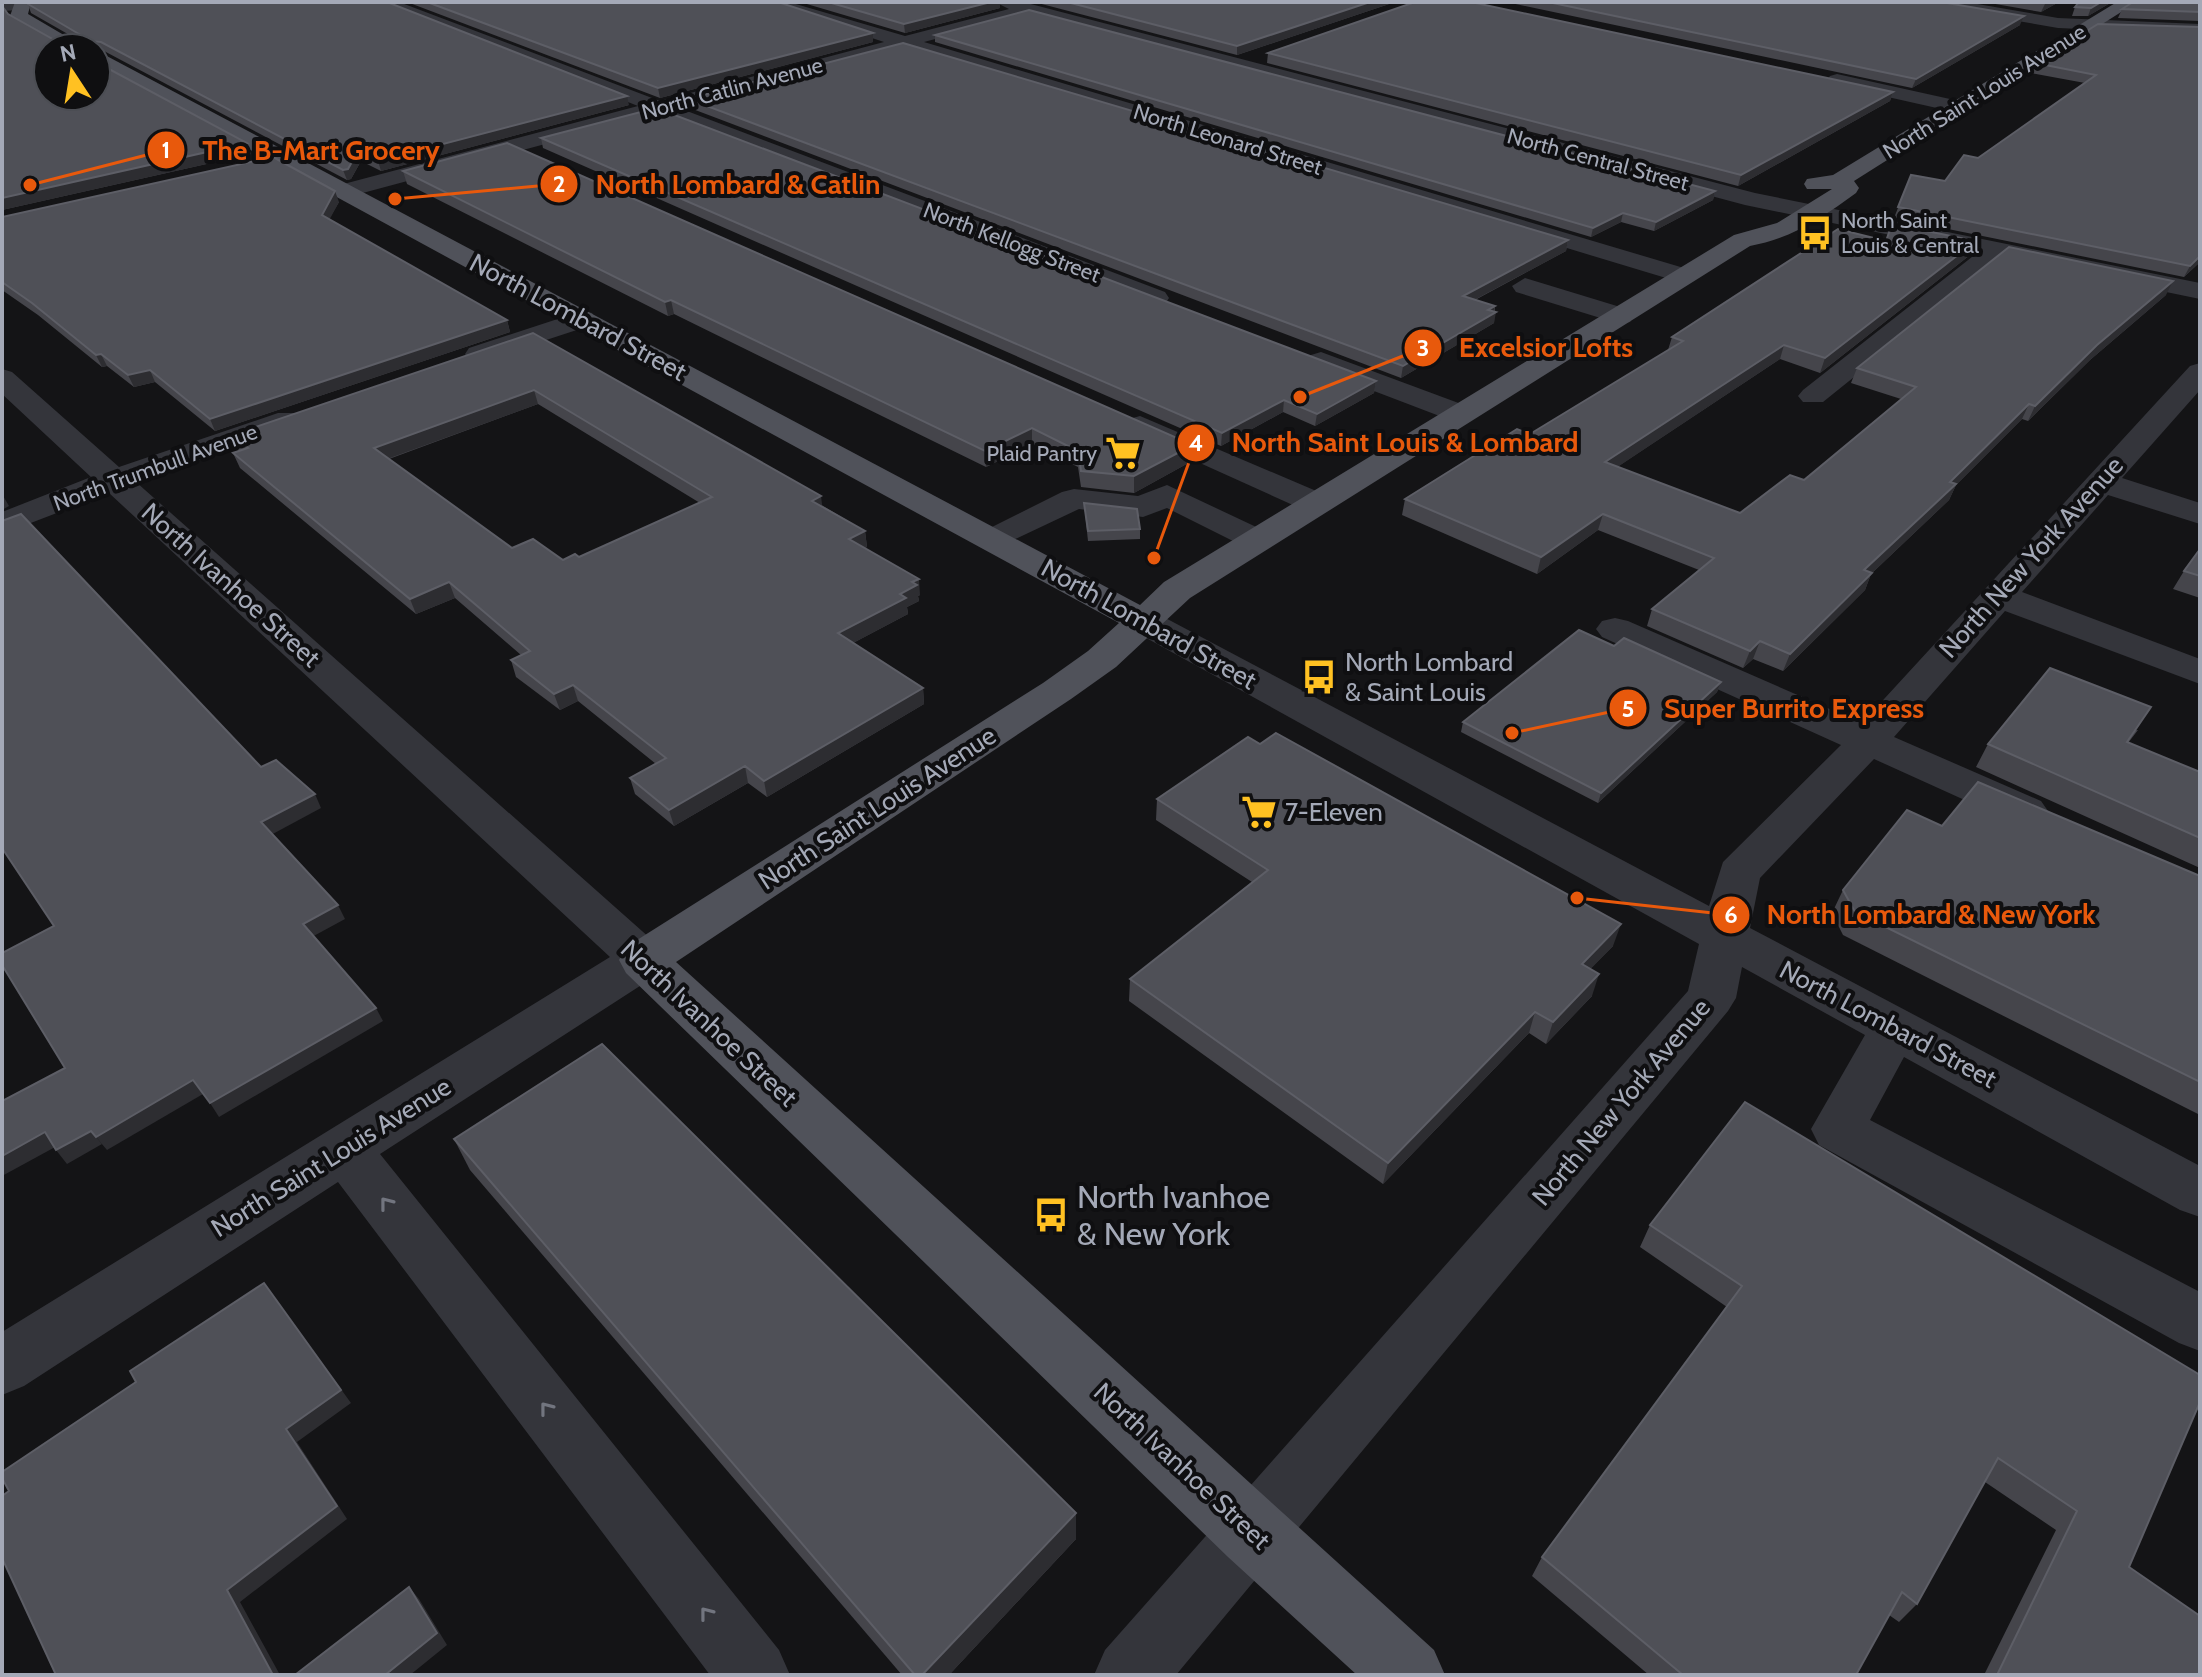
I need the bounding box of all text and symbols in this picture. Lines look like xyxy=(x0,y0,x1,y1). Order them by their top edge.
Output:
street label: North Saint Louis Avenue xyxy=(1878,18,2091,165)
north arrow xyxy=(32,32,112,112)
text: N xyxy=(58,38,78,68)
street label: North Catlin Avenue xyxy=(638,51,826,126)
street label: North Leonard Street xyxy=(1130,98,1326,181)
street label: North Central Street xyxy=(1504,122,1692,197)
callout: The B-Mart Grocery xyxy=(146,124,456,176)
text: The B-Mart Grocery xyxy=(202,133,440,167)
text: 1 xyxy=(162,135,170,164)
callout: North Lombard & Catlin xyxy=(539,158,896,210)
text: North Lombard & Catlin xyxy=(595,167,881,201)
text: 2 xyxy=(553,169,565,198)
street label: North Kellogg Street xyxy=(920,196,1105,289)
place label: North Saint Louis & Central xyxy=(1841,207,1980,259)
bus stop icon: North Saint Louis & Central xyxy=(1796,214,1834,252)
street label: North Lombard Street xyxy=(464,246,692,388)
callout: Excelsior Lofts xyxy=(1403,322,1649,374)
text: Excelsior Lofts xyxy=(1459,330,1633,364)
text: 3 xyxy=(1417,333,1429,362)
callout: North Saint Louis & Lombard xyxy=(1176,417,1595,469)
street label: North Trumbull Avenue xyxy=(50,418,261,517)
text: North Saint Louis & Lombard xyxy=(1231,425,1579,459)
text: 4 xyxy=(1189,428,1203,457)
supermarket icon: Plaid Pantry xyxy=(1104,434,1142,472)
place label: Plaid Pantry xyxy=(987,440,1097,467)
street label: North New York Avenue xyxy=(1932,450,2130,664)
street label: North Ivanhoe Street xyxy=(135,496,327,674)
street label: North Lombard Street xyxy=(1036,552,1262,697)
place label: North Lombard & Saint Louis xyxy=(1345,646,1513,708)
bus stop icon: North Lombard & Saint Louis xyxy=(1300,658,1338,696)
callout: Super Burrito Express xyxy=(1608,682,1941,734)
text: Super Burrito Express xyxy=(1664,691,1924,725)
text: 5 xyxy=(1622,694,1634,723)
street label: North Saint Louis Avenue xyxy=(752,719,1002,897)
supermarket icon: 7-Eleven xyxy=(1240,793,1278,831)
place label: 7-Eleven xyxy=(1285,796,1383,828)
callout: North Lombard & New York xyxy=(1711,889,2112,941)
text: North Lombard & New York xyxy=(1767,897,2096,931)
text: 6 xyxy=(1724,900,1738,929)
street label: North Ivanhoe Street xyxy=(614,933,804,1113)
street label: North Lombard Street xyxy=(1774,953,2002,1095)
street label: North New York Avenue xyxy=(1525,992,1717,1212)
street label: North Saint Louis Avenue xyxy=(205,1070,457,1244)
place label: North Ivanhoe & New York xyxy=(1077,1177,1270,1253)
bus stop icon: North Ivanhoe & New York xyxy=(1032,1196,1070,1234)
one-way arrow xyxy=(382,1197,396,1212)
street label: North Ivanhoe Street xyxy=(1087,1376,1277,1556)
one-way arrow xyxy=(542,1402,556,1417)
one-way arrow xyxy=(701,1607,715,1622)

